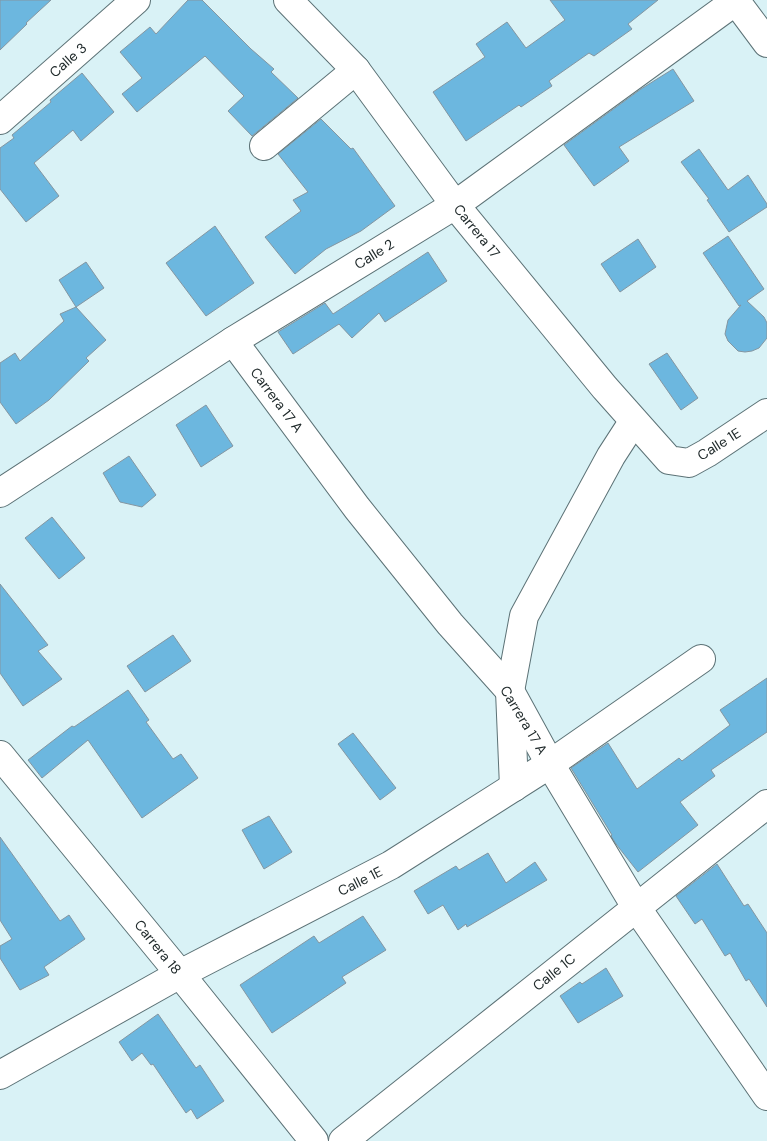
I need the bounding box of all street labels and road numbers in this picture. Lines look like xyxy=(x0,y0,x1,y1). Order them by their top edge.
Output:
street label: Calle 3 xyxy=(46,39,90,81)
street label: Carrera 17 xyxy=(450,200,504,262)
street label: Calle 2 xyxy=(351,235,397,273)
street label: Carrera 17 A xyxy=(247,364,307,436)
street label: Calle 1E xyxy=(694,424,744,464)
street label: Carrera 17 A xyxy=(496,682,552,758)
street label: Calle 1E xyxy=(335,862,385,900)
street label: Carrera 18 xyxy=(131,916,185,978)
street label: Calle 1C xyxy=(529,949,579,995)

